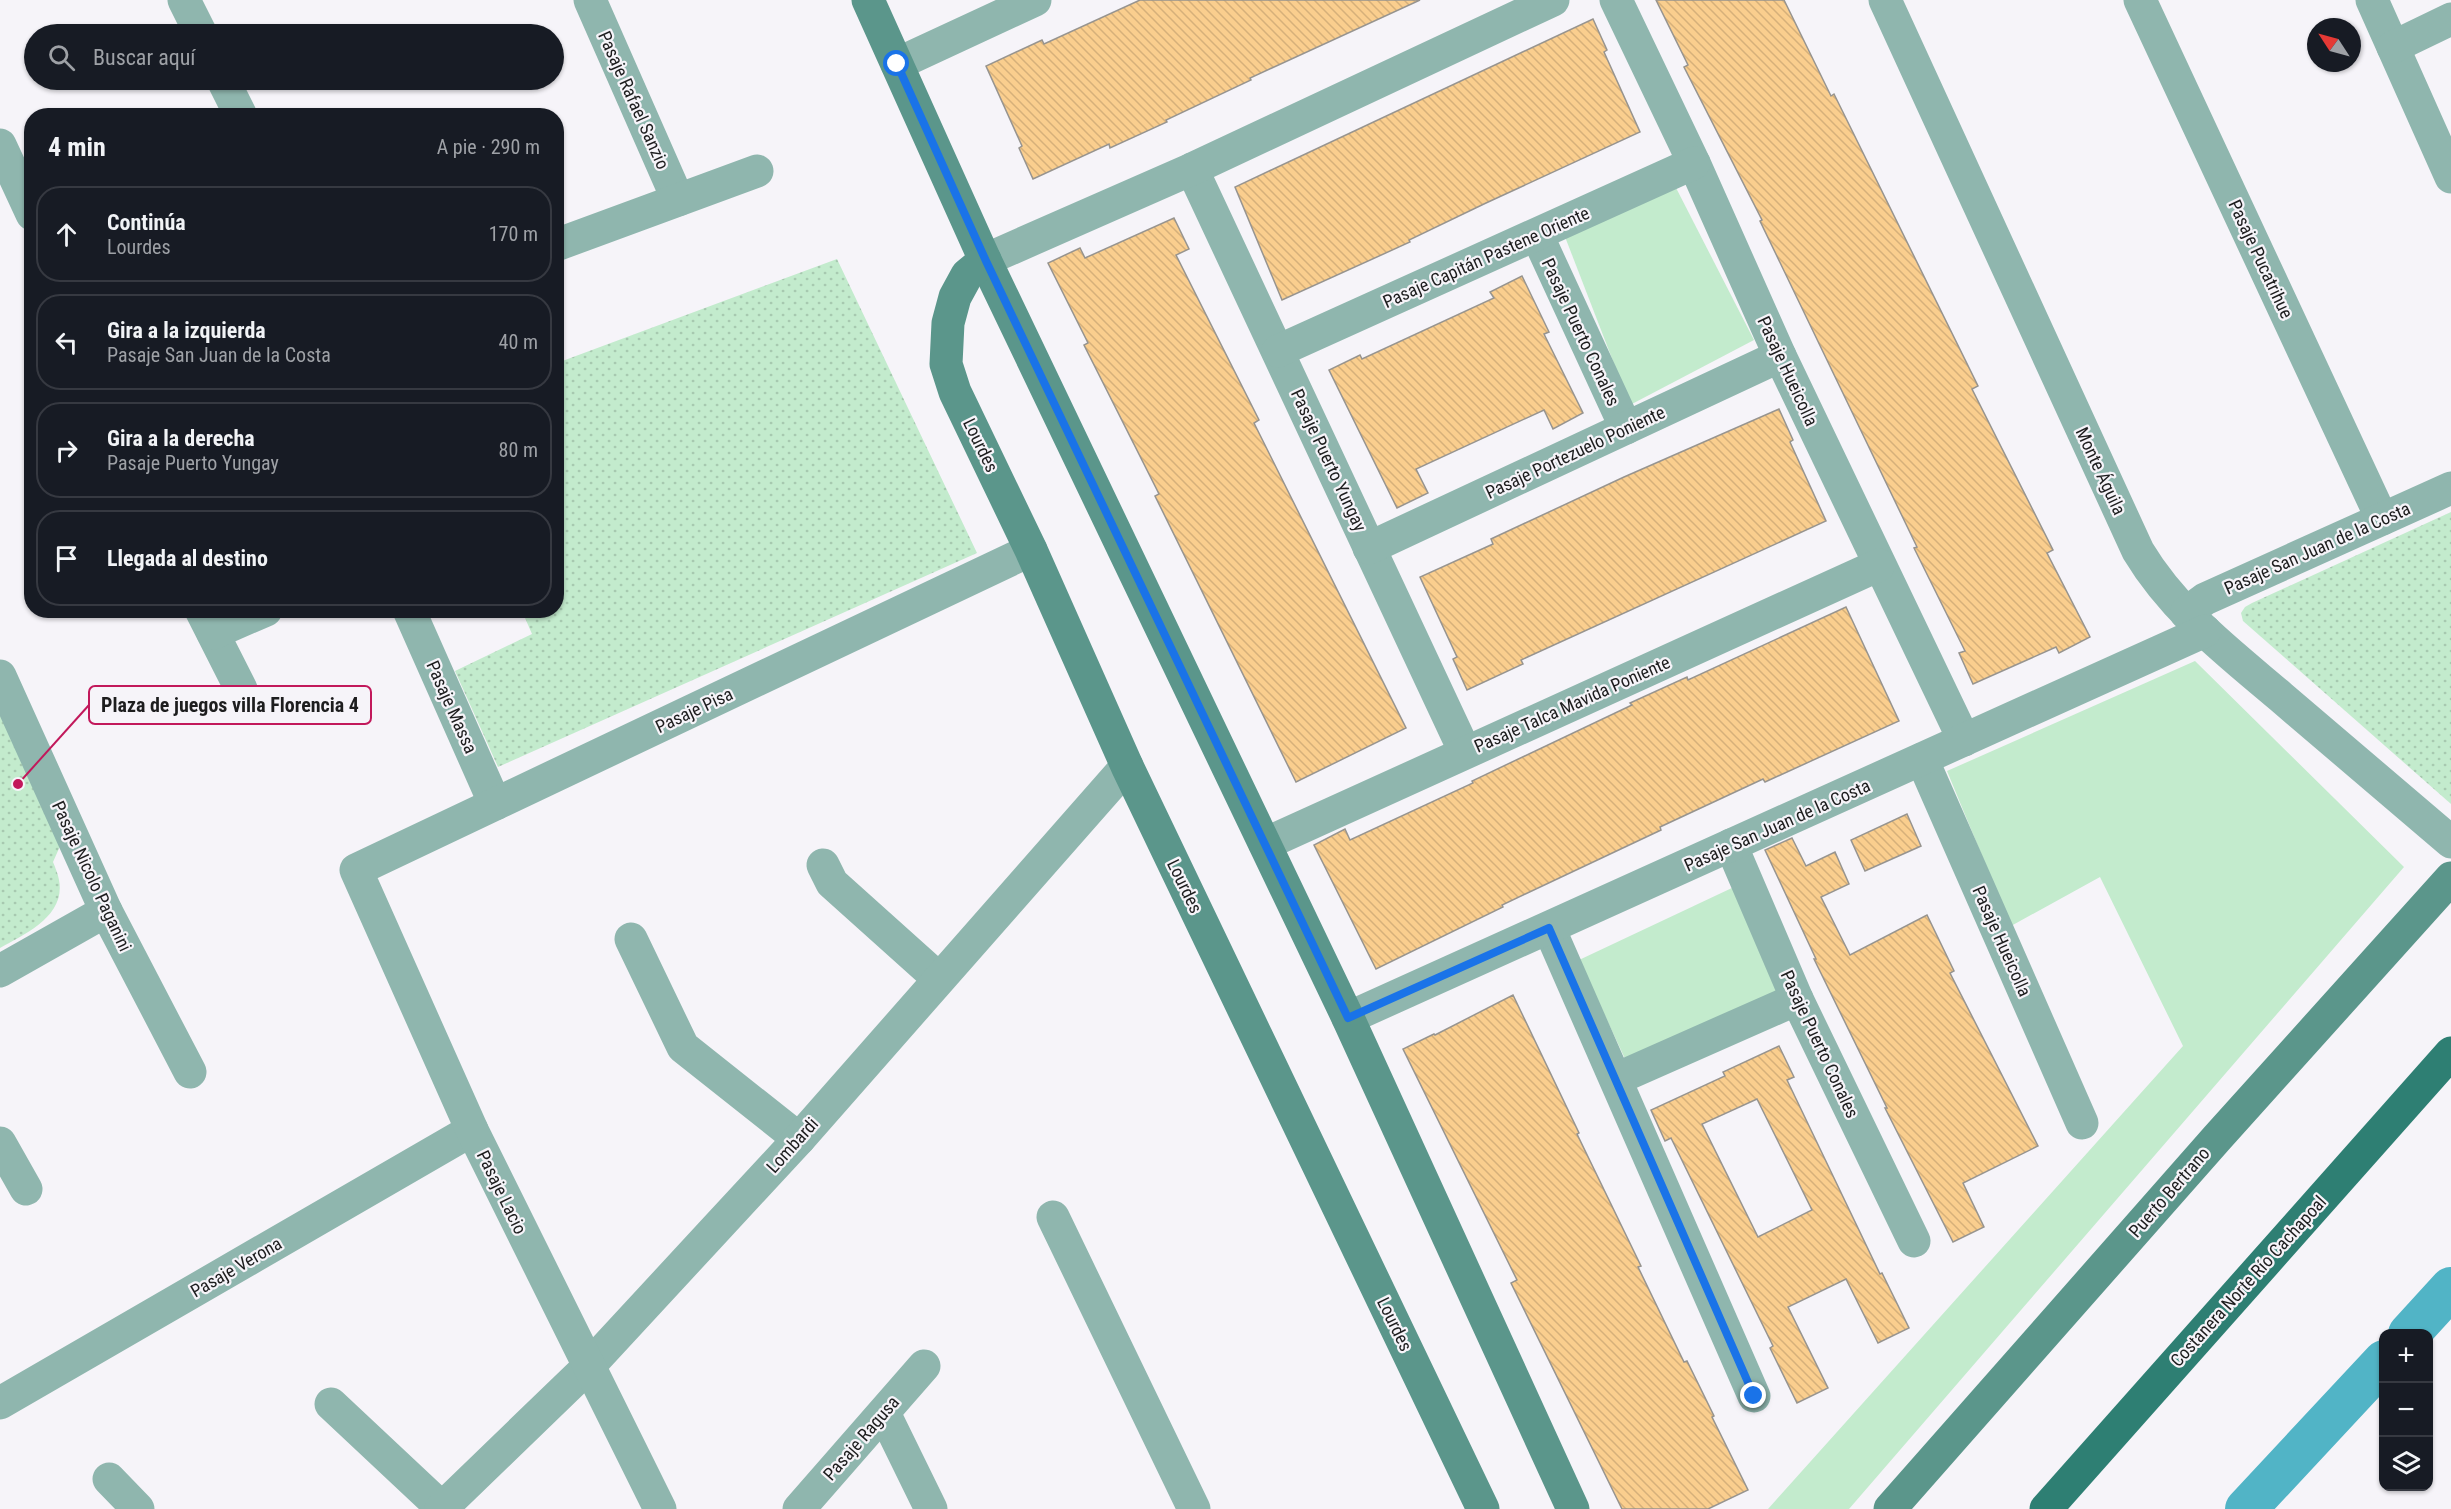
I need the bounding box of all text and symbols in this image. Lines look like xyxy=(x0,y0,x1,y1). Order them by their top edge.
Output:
north arrow xyxy=(2307,18,2361,72)
search box xyxy=(24,24,564,90)
street label: Pasaje Rafael Sanzio xyxy=(594,28,674,172)
icon: search xyxy=(45,41,78,74)
text: Buscar aquí xyxy=(93,45,196,70)
route start xyxy=(883,50,909,76)
text: 4 min xyxy=(48,132,106,162)
text: A pie · 290 m xyxy=(437,135,540,159)
street label: Pasaje Pucatrihue xyxy=(2224,196,2298,322)
street label: Pasaje Capitán Pastene Oriente xyxy=(1380,202,1592,312)
text: Continúa xyxy=(107,210,186,235)
icon: ahead xyxy=(50,218,83,251)
text: 170 m xyxy=(489,222,538,246)
text: Lourdes xyxy=(107,235,171,259)
street label: Pasaje Puerto Conales xyxy=(1538,255,1624,409)
street label: Pasaje Hueicolla xyxy=(1753,313,1823,429)
text: Gira a la izquierda xyxy=(107,318,266,343)
icon: left xyxy=(50,326,83,359)
text: 40 m xyxy=(499,330,538,354)
text: Pasaje San Juan de la Costa xyxy=(107,343,331,367)
street label: Pasaje Puerto Yungay xyxy=(1287,385,1371,535)
street label: Pasaje Portezuelo Poniente xyxy=(1482,401,1668,503)
street label: Lourdes xyxy=(959,415,1003,475)
street label: Monte Águila xyxy=(2072,424,2130,518)
text: Gira a la derecha xyxy=(107,426,255,451)
icon: right xyxy=(50,434,83,467)
text: 80 m xyxy=(499,438,538,462)
text: Pasaje Puerto Yungay xyxy=(107,451,279,475)
street label: Pasaje San Juan de la Costa xyxy=(2221,497,2413,599)
icon: arrive xyxy=(50,542,83,575)
text: Llegada al destino xyxy=(107,546,268,571)
street label: Pasaje Talca Mavida Poniente xyxy=(1471,651,1673,757)
street label: Pasaje Massa xyxy=(422,657,482,757)
street label: Pasaje Pisa xyxy=(652,683,736,737)
callout: Plaza de juegos villa Florencia 4 xyxy=(89,686,371,724)
text: Plaza de juegos villa Florencia 4 xyxy=(101,693,359,717)
street label: Pasaje San Juan de la Costa xyxy=(1681,774,1873,876)
street label: Pasaje Nicolo Paganini xyxy=(48,797,136,955)
street label: Lourdes xyxy=(1163,856,1207,916)
street label: Pasaje Hueicolla xyxy=(1968,883,2036,999)
street label: Pasaje Puerto Conales xyxy=(1777,967,1863,1121)
street label: Lombardi xyxy=(762,1113,822,1177)
street label: Puerto Bertrano xyxy=(2124,1143,2214,1241)
street label: Pasaje Lacio xyxy=(473,1147,531,1237)
street label: Costanera Norte Río Cachapoal xyxy=(2166,1191,2330,1371)
street label: Pasaje Verona xyxy=(187,1232,285,1302)
street label: Lourdes xyxy=(1373,1294,1417,1354)
map controls xyxy=(2379,1329,2433,1491)
button: + xyxy=(2379,1329,2433,1383)
route end xyxy=(1740,1382,1766,1408)
button: − xyxy=(2379,1383,2433,1437)
street label: Pasaje Ragusa xyxy=(819,1392,903,1484)
button: layers xyxy=(2379,1437,2433,1491)

